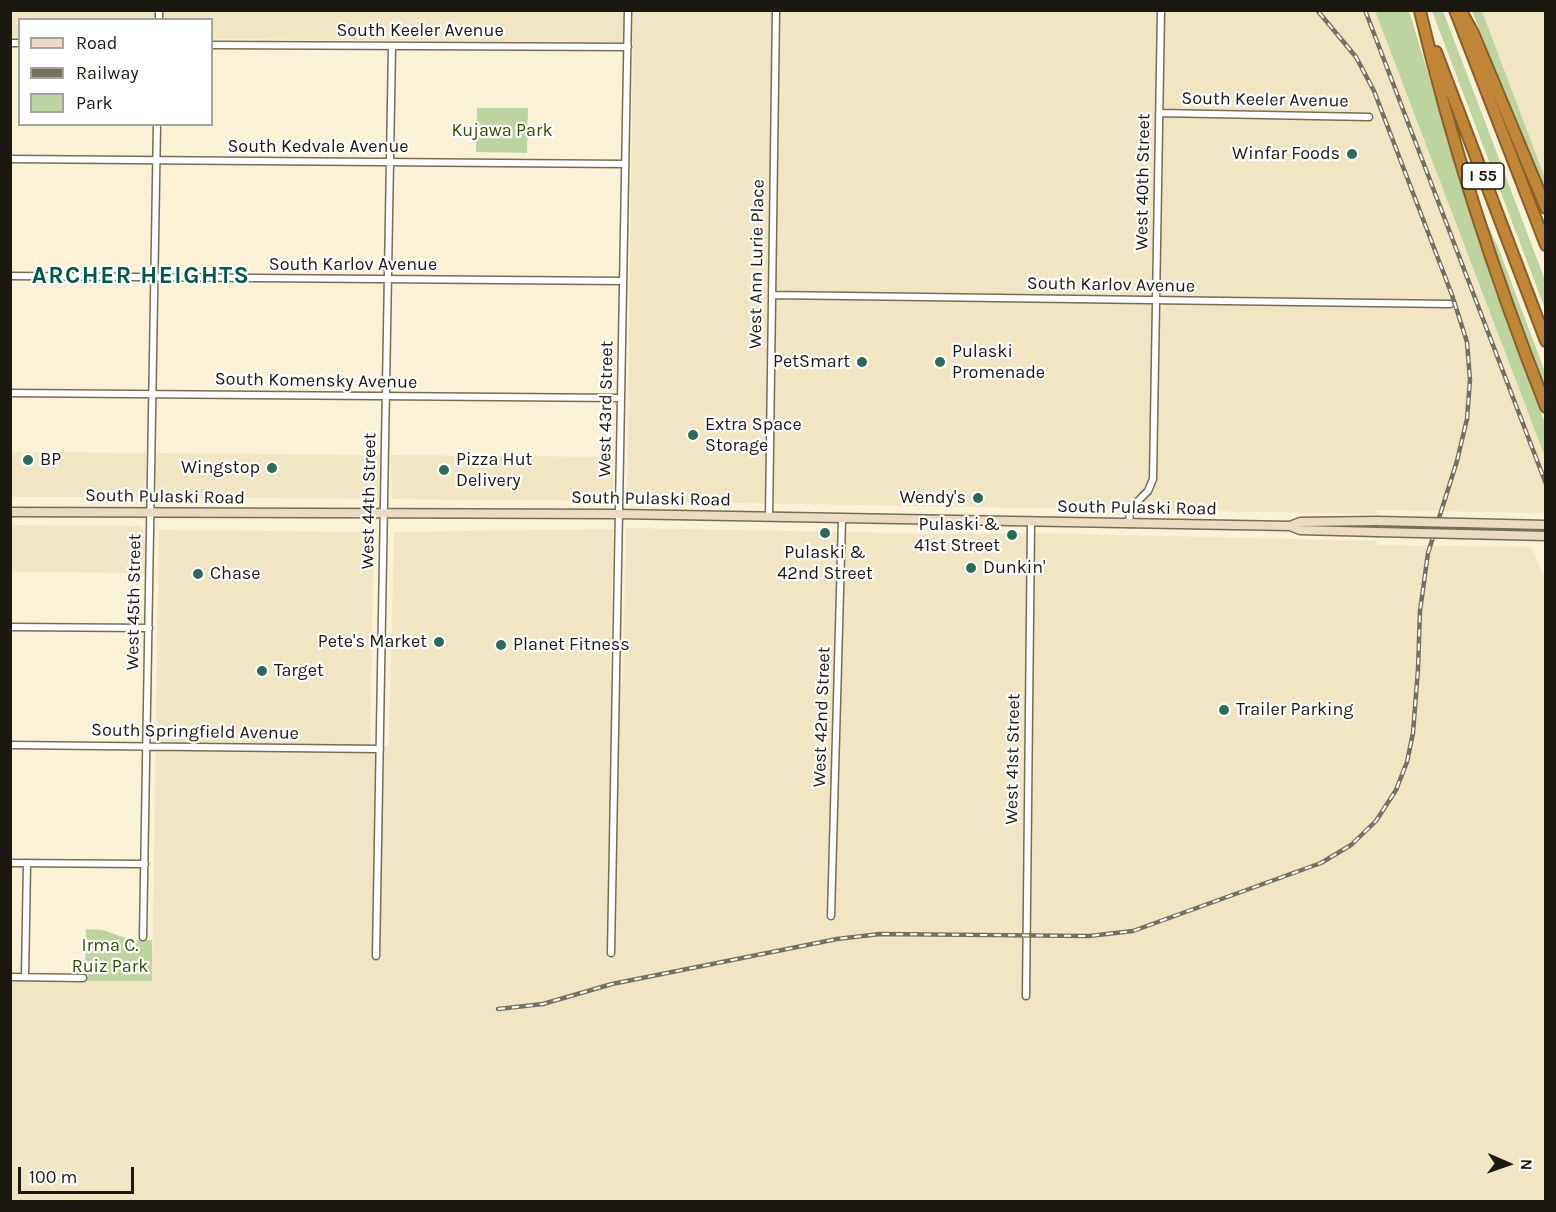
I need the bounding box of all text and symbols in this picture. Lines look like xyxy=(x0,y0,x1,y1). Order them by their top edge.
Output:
legend xyxy=(18,18,213,126)
street label: South Keeler Avenue xyxy=(336,20,504,42)
text: Road xyxy=(76,32,117,54)
text: Railway xyxy=(76,62,139,84)
street label: South Keeler Avenue xyxy=(1181,88,1349,112)
text: Park xyxy=(76,92,113,114)
street label: West 40th Street xyxy=(1131,113,1155,251)
park label: Kujawa Park xyxy=(451,120,553,142)
street label: South Kedvale Avenue xyxy=(227,136,409,158)
place label: Winfar Foods xyxy=(1232,143,1340,165)
marker: Winfar Foods xyxy=(1345,147,1359,161)
road number: I 55 xyxy=(1462,163,1504,189)
street label: West Ann Lurie Place xyxy=(745,179,769,349)
street label: South Karlov Avenue xyxy=(269,254,437,276)
district label: ARCHER HEIGHTS xyxy=(32,262,250,290)
street label: South Karlov Avenue xyxy=(1027,273,1195,297)
street label: West 43rd Street xyxy=(594,340,618,478)
place label: Pulaski Promenade xyxy=(952,341,1045,384)
place label: PetSmart xyxy=(773,351,850,373)
marker: PetSmart xyxy=(855,355,869,369)
marker: Pulaski Promenade xyxy=(933,355,947,369)
street label: South Komensky Avenue xyxy=(215,368,417,394)
place label: Extra Space Storage xyxy=(705,414,802,456)
marker: Extra Space Storage xyxy=(686,428,700,442)
street label: West 44th Street xyxy=(357,432,381,570)
place label: BP xyxy=(40,449,61,471)
place label: Pizza Hut Delivery xyxy=(456,449,532,492)
marker: BP xyxy=(21,453,35,467)
place label: Wingstop xyxy=(181,457,260,479)
marker: Wingstop xyxy=(265,461,279,475)
marker: Pizza Hut Delivery xyxy=(437,463,451,477)
street label: South Pulaski Road xyxy=(85,485,245,509)
street label: South Pulaski Road xyxy=(571,487,731,511)
place label: Wendy's xyxy=(899,487,966,509)
marker: Wendy's xyxy=(971,491,985,505)
street label: South Pulaski Road xyxy=(1057,496,1217,520)
place label: Pulaski & 41st Street xyxy=(914,514,1000,556)
marker: Pulaski & 42nd Street xyxy=(818,526,832,540)
marker: Pulaski & 41st Street xyxy=(1005,528,1019,542)
street label: West 45th Street xyxy=(122,533,146,671)
place label: Pulaski & 42nd Street xyxy=(777,542,873,584)
place label: Dunkin' xyxy=(983,557,1045,579)
marker: Dunkin' xyxy=(964,561,978,575)
place label: Chase xyxy=(210,563,261,585)
marker: Chase xyxy=(191,567,205,581)
place label: Pete's Market xyxy=(318,631,427,653)
place label: Planet Fitness xyxy=(513,634,630,656)
marker: Pete's Market xyxy=(432,635,446,649)
marker: Planet Fitness xyxy=(494,638,508,652)
street label: West 42nd Street xyxy=(809,646,835,788)
place label: Target xyxy=(274,660,324,682)
marker: Target xyxy=(255,664,269,678)
street label: West 41st Street xyxy=(1001,693,1025,825)
place label: Trailer Parking xyxy=(1236,699,1353,721)
marker: Trailer Parking xyxy=(1217,703,1231,717)
street label: South Springfield Avenue xyxy=(91,719,299,745)
park label: Irma C. Ruiz Park xyxy=(72,935,148,978)
north arrow xyxy=(1478,1134,1538,1194)
scale bar xyxy=(21,1155,136,1193)
text: N xyxy=(1517,1159,1536,1171)
text: 100 m xyxy=(29,1166,77,1188)

